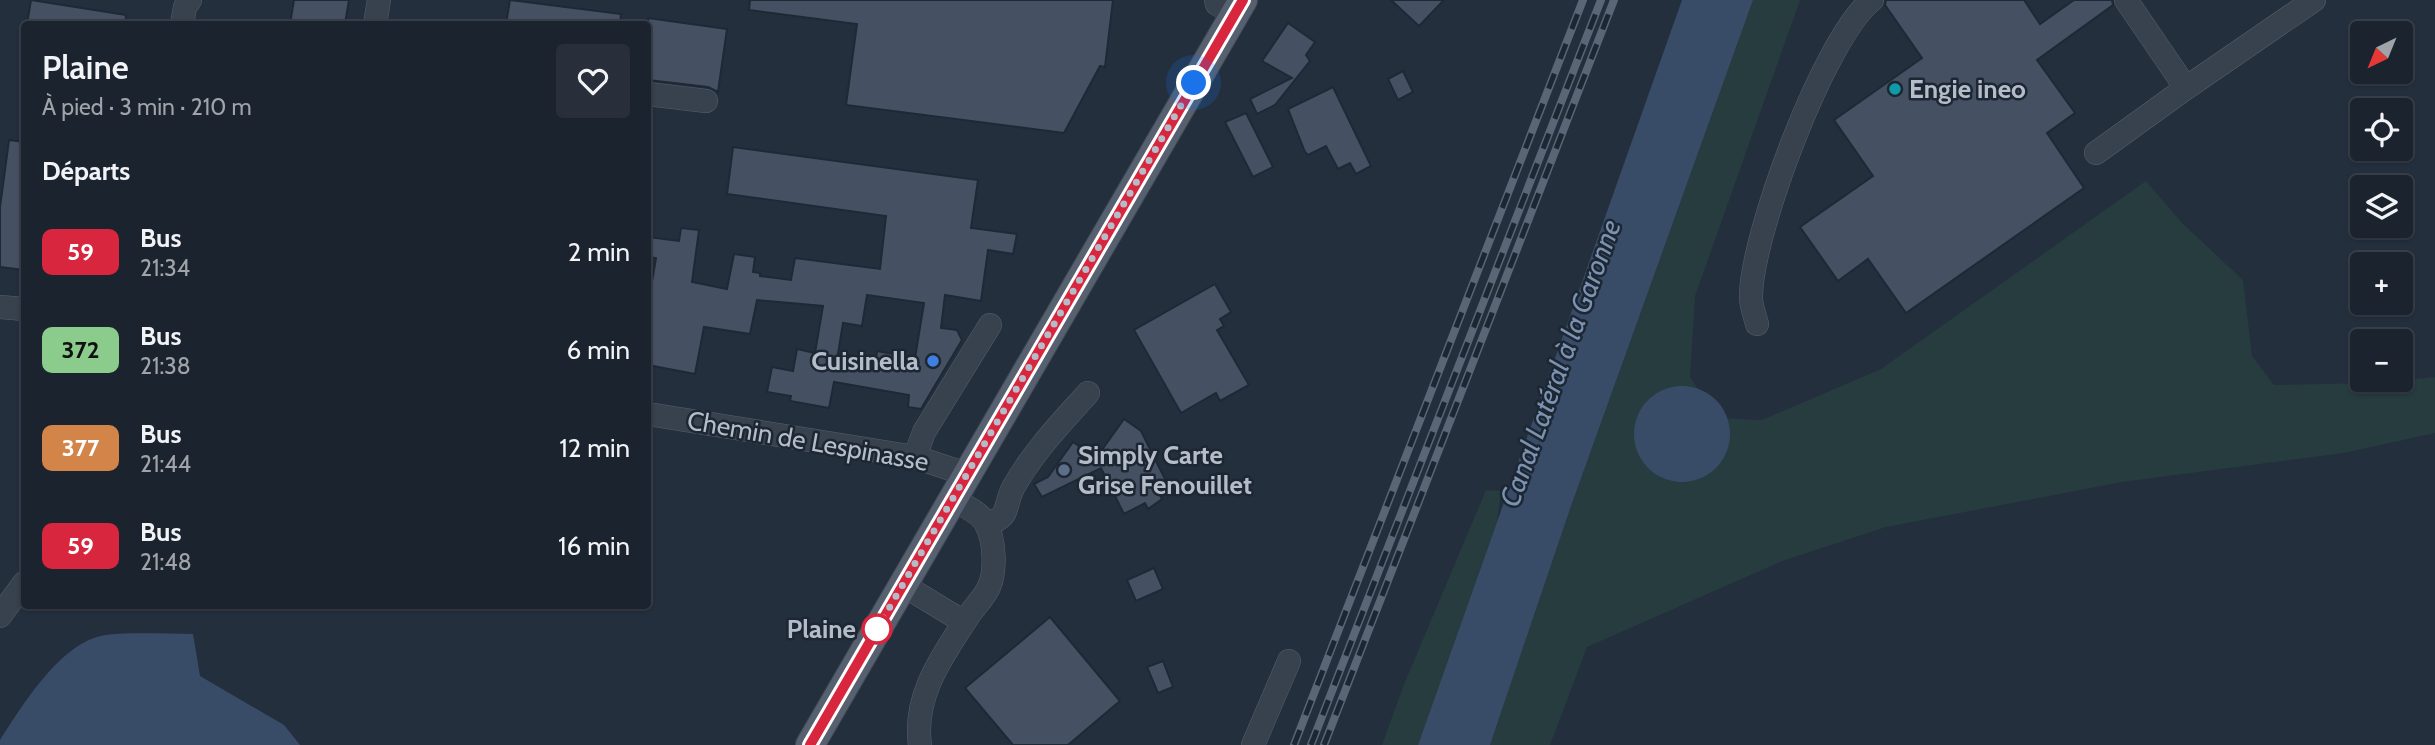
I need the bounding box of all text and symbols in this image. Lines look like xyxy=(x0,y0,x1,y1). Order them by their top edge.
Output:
north arrow xyxy=(2350,21,2413,84)
map controls xyxy=(2350,21,2413,392)
button: heart xyxy=(556,44,630,118)
text: Plaine xyxy=(42,47,129,87)
your location xyxy=(1176,65,1211,100)
place label: Engie ineo xyxy=(1909,73,2026,105)
marker: Engie ineo xyxy=(1887,81,1903,97)
text: À pied · 3 min · 210 m xyxy=(42,93,252,121)
button: locate xyxy=(2350,98,2413,161)
text: Départs xyxy=(42,155,130,187)
button: layers xyxy=(2350,175,2413,238)
water label: Canal Latéral à la Garonne xyxy=(1492,215,1628,511)
text: Bus xyxy=(140,222,181,254)
text: 2 min xyxy=(568,236,630,268)
text: 59 xyxy=(67,237,94,266)
button: + xyxy=(2350,252,2413,315)
text: 21:34 xyxy=(140,254,190,282)
text: Bus xyxy=(140,320,181,352)
button: − xyxy=(2350,329,2413,392)
text: 6 min xyxy=(567,334,630,366)
text: 372 xyxy=(62,335,99,364)
place label: Cuisinella xyxy=(811,345,919,377)
text: 21:38 xyxy=(140,352,191,380)
marker: Cuisinella xyxy=(925,353,941,369)
street label: Chemin de Lespinasse xyxy=(685,404,931,478)
text: Bus xyxy=(140,418,181,450)
text: 12 min xyxy=(559,432,630,464)
text: 377 xyxy=(62,433,99,462)
place label: Simply Carte Grise Fenouillet xyxy=(1078,439,1252,501)
text: 21:44 xyxy=(140,450,191,478)
marker: Simply Carte Grise Fenouillet xyxy=(1056,462,1072,478)
text: Bus xyxy=(140,516,181,548)
text: 16 min xyxy=(558,530,630,562)
text: 59 xyxy=(67,531,94,560)
text: 21:48 xyxy=(140,548,192,576)
place label: Plaine xyxy=(787,613,856,645)
marker: Plaine xyxy=(862,614,892,644)

